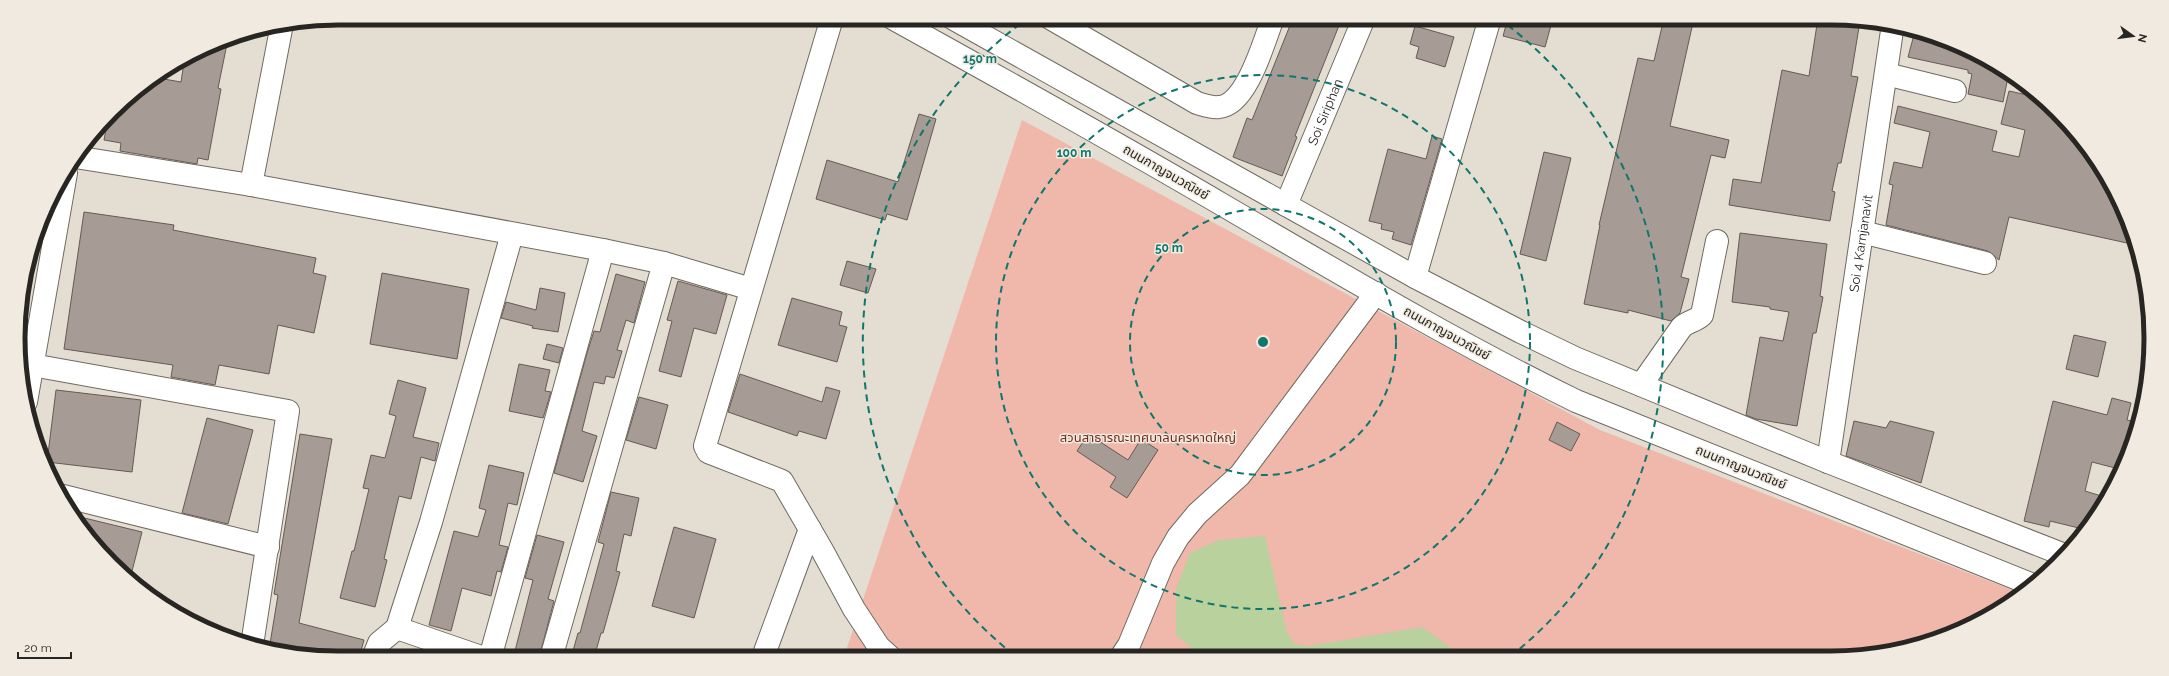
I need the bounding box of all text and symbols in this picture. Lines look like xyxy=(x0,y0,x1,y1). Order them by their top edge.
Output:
north arrow xyxy=(2113,16,2153,56)
text: N xyxy=(2135,33,2150,44)
text: 150 m xyxy=(963,52,997,66)
street label: Soi Siriphan xyxy=(1304,76,1345,147)
street label: ถนนกาญจนวณิชย์ xyxy=(1120,141,1212,203)
text: 100 m xyxy=(1057,146,1091,160)
street label: Soi 4 Karnjanavit xyxy=(1846,193,1875,293)
text: 50 m xyxy=(1155,241,1183,255)
street label: ถนนกาญจนวณิชย์ xyxy=(1401,303,1493,363)
centre of rings xyxy=(1256,335,1270,349)
park label: สวนสาธารณะเทศบาลนครหาดใหญ่ xyxy=(1060,430,1236,445)
street label: ถนนกาญจนวณิชย์ xyxy=(1693,442,1789,492)
scale bar xyxy=(18,634,71,660)
text: 20 m xyxy=(24,641,52,655)

